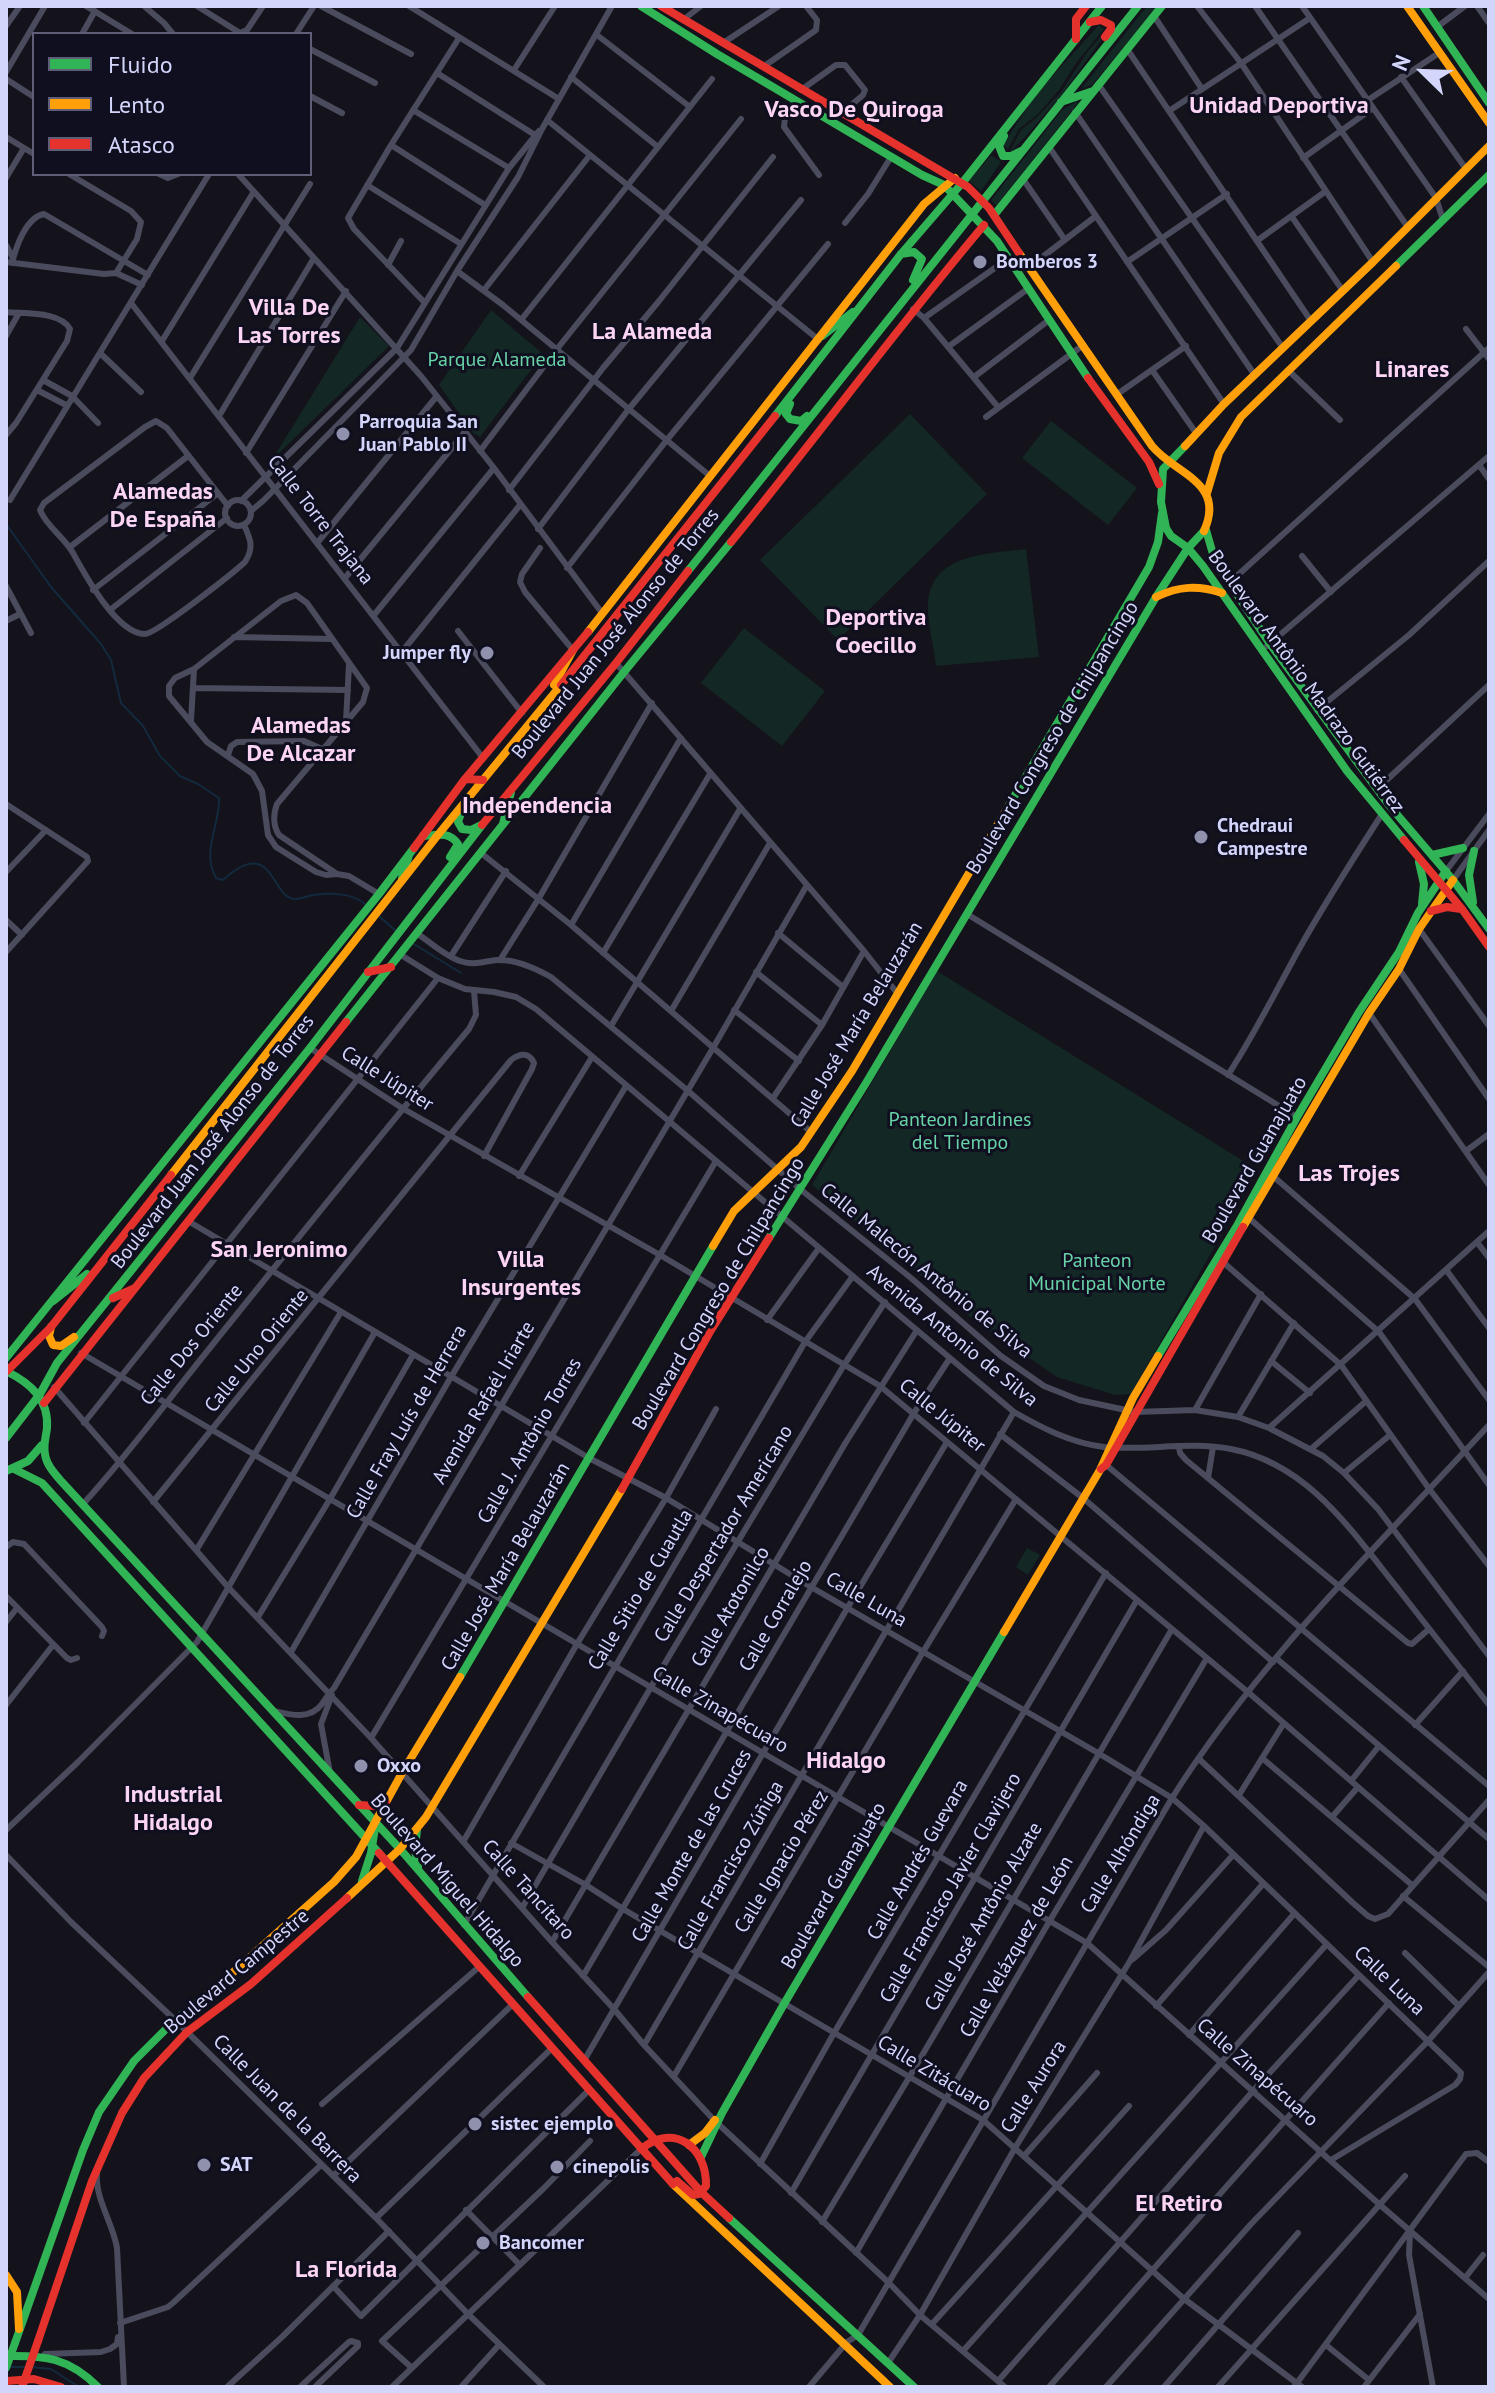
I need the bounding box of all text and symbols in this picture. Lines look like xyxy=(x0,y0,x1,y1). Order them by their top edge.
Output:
legend xyxy=(32,32,312,176)
north arrow xyxy=(1383,32,1463,112)
text: Fluido xyxy=(108,49,173,80)
text: N xyxy=(1385,50,1417,75)
text: Lento xyxy=(108,89,165,120)
district label: Unidad Deportiva xyxy=(1189,92,1369,120)
district label: Vasco De Quiroga xyxy=(764,96,944,124)
text: Atasco xyxy=(108,129,175,160)
place label: Bomberos 3 xyxy=(996,250,1098,274)
marker: Bomberos 3 xyxy=(971,253,989,271)
district label: Villa De Las Torres xyxy=(237,294,341,350)
district label: La Alameda xyxy=(592,318,712,346)
park label: Parque Alameda xyxy=(428,348,566,372)
district label: Linares xyxy=(1375,356,1449,384)
place label: Parroquia San Juan Pablo II xyxy=(359,410,478,457)
marker: Parroquia San Juan Pablo II xyxy=(334,425,352,443)
street label: Calle Torre Trajana xyxy=(262,450,378,590)
district label: Alamedas De España xyxy=(110,478,216,534)
street label: Boulevard Juan José Alonso de Torres xyxy=(507,504,725,764)
street label: Boulevard Antônio Madrazo Gutiérrez xyxy=(1202,546,1410,818)
street label: Boulevard Congreso de Chilpancingo xyxy=(962,597,1144,879)
district label: Deportiva Coecillo xyxy=(826,604,926,660)
place label: Jumper fly xyxy=(383,641,471,665)
marker: Jumper fly xyxy=(478,644,496,662)
district label: Alamedas De Alcazar xyxy=(247,712,355,768)
district label: Independencia xyxy=(462,792,612,820)
place label: Chedraui Campestre xyxy=(1217,814,1308,861)
marker: Chedraui Campestre xyxy=(1192,828,1210,846)
street label: Calle José María Belauzarán xyxy=(786,917,928,1133)
street label: Boulevard Juan José Alonso de Torres xyxy=(106,1010,320,1274)
street label: Calle Júpiter xyxy=(336,1041,438,1117)
street label: Boulevard Guanajuato xyxy=(1198,1072,1312,1248)
park label: Panteon Jardines del Tiempo xyxy=(888,1108,1032,1155)
street label: Boulevard Congreso de Chilpancingo xyxy=(628,1153,810,1435)
district label: Las Trojes xyxy=(1298,1160,1400,1188)
street label: Calle Malecón Antônio de Silva xyxy=(815,1178,1037,1364)
district label: San Jeronimo xyxy=(210,1236,348,1264)
district label: Villa Insurgentes xyxy=(461,1246,581,1302)
park label: Panteon Municipal Norte xyxy=(1028,1249,1166,1296)
street label: Avenida Antonio de Silva xyxy=(862,1260,1042,1412)
street label: Calle Dos Oriente xyxy=(136,1279,248,1411)
street label: Calle Uno Oriente xyxy=(200,1284,314,1418)
street label: Avenida Rafaél Iriarte xyxy=(428,1317,540,1489)
street label: Calle Fray Luís de Herrera xyxy=(342,1321,472,1523)
street label: Calle J. Antônio Torres xyxy=(473,1354,587,1528)
street label: Calle Júpiter xyxy=(894,1374,990,1458)
street label: Calle Despertador Americano xyxy=(649,1421,799,1647)
street label: Calle José María Belauzarán xyxy=(436,1459,576,1675)
street label: Calle Sitio de Cuautla xyxy=(583,1505,699,1675)
street label: Calle Atotonilco xyxy=(687,1542,775,1672)
street label: Calle Corralejo xyxy=(734,1556,818,1676)
street label: Calle Luna xyxy=(821,1567,911,1633)
street label: Calle Zinapécuaro xyxy=(648,1661,792,1759)
street label: Calle Monte de las Cruces xyxy=(627,1745,757,1947)
district label: Hidalgo xyxy=(806,1747,886,1775)
place label: Oxxo xyxy=(377,1754,421,1778)
marker: Oxxo xyxy=(352,1757,370,1775)
street label: Calle Francisco Javier Clavijero xyxy=(875,1769,1027,2007)
street label: Calle Andrés Guevara xyxy=(862,1775,974,1945)
street label: Calle Francisco Zúñiga xyxy=(673,1777,789,1955)
district label: Industrial Hidalgo xyxy=(124,1781,222,1837)
street label: Calle Ignacio Pérez xyxy=(730,1786,834,1938)
street label: Boulevard Miguel Hidalgo xyxy=(365,1789,529,1973)
street label: Calle Alhóndiga xyxy=(1076,1790,1166,1918)
street label: Boulevard Guanajuato xyxy=(777,1798,891,1974)
street label: Calle José Antônio Alzate xyxy=(920,1818,1048,2016)
street label: Calle Tancítaro xyxy=(477,1835,579,1945)
street label: Calle Velázquez de León xyxy=(955,1852,1079,2042)
street label: Boulevard Campestre xyxy=(160,1904,314,2040)
street label: Calle Luna xyxy=(1348,1941,1430,2021)
street label: Calle Zinapécuaro xyxy=(1191,2014,1323,2132)
street label: Calle Juan de la Barrera xyxy=(208,2030,366,2188)
street label: Calle Zitácuaro xyxy=(873,2031,995,2117)
street label: Calle Aurora xyxy=(996,2036,1072,2138)
place label: sistec ejemplo xyxy=(491,2112,613,2136)
marker: sistec ejemplo xyxy=(466,2115,484,2133)
place label: SAT xyxy=(220,2153,252,2177)
place label: cinepolis xyxy=(573,2155,649,2179)
marker: SAT xyxy=(195,2156,213,2174)
marker: cinepolis xyxy=(548,2158,566,2176)
district label: El Retiro xyxy=(1135,2190,1223,2218)
place label: Bancomer xyxy=(499,2231,584,2255)
marker: Bancomer xyxy=(474,2234,492,2252)
district label: La Florida xyxy=(295,2256,397,2284)

